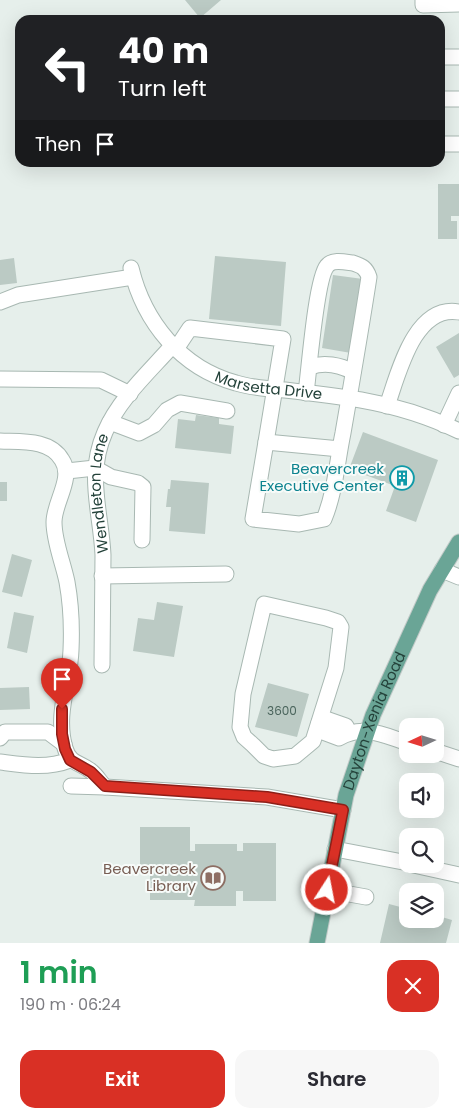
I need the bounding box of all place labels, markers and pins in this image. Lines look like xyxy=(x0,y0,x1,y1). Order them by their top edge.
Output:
place label: Beavercreek Executive Center xyxy=(259,458,384,496)
building icon: Beavercreek Executive Center xyxy=(389,465,415,491)
pin xyxy=(41,658,83,709)
place label: Beavercreek Library xyxy=(103,858,197,896)
library icon: Beavercreek Library xyxy=(200,865,226,891)

